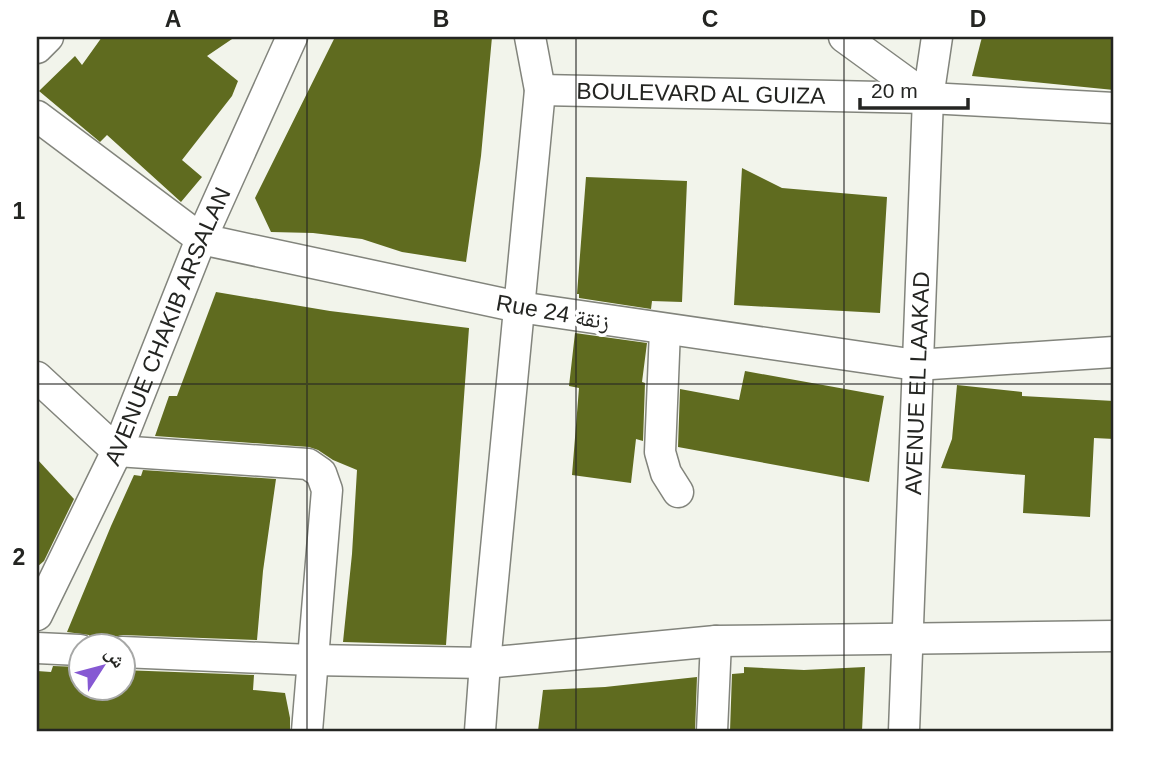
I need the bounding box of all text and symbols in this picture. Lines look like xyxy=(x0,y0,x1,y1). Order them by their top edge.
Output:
text: A xyxy=(165,6,181,32)
text: B xyxy=(433,6,449,32)
text: C xyxy=(702,6,718,32)
text: D xyxy=(970,6,986,32)
scale bar xyxy=(860,66,969,110)
street label: BOULEVARD AL GUIZA xyxy=(576,78,827,109)
text: 20 m xyxy=(871,79,918,102)
street label: AVENUE CHAKIB ARSALAN xyxy=(99,183,236,469)
text: 1 xyxy=(13,198,26,224)
street label: AVENUE EL LAAKAD xyxy=(900,271,934,496)
street label: Rue 24 زنقة xyxy=(494,289,612,335)
text: 2 xyxy=(13,544,25,570)
north arrow xyxy=(66,632,136,702)
text: ش xyxy=(100,643,130,672)

